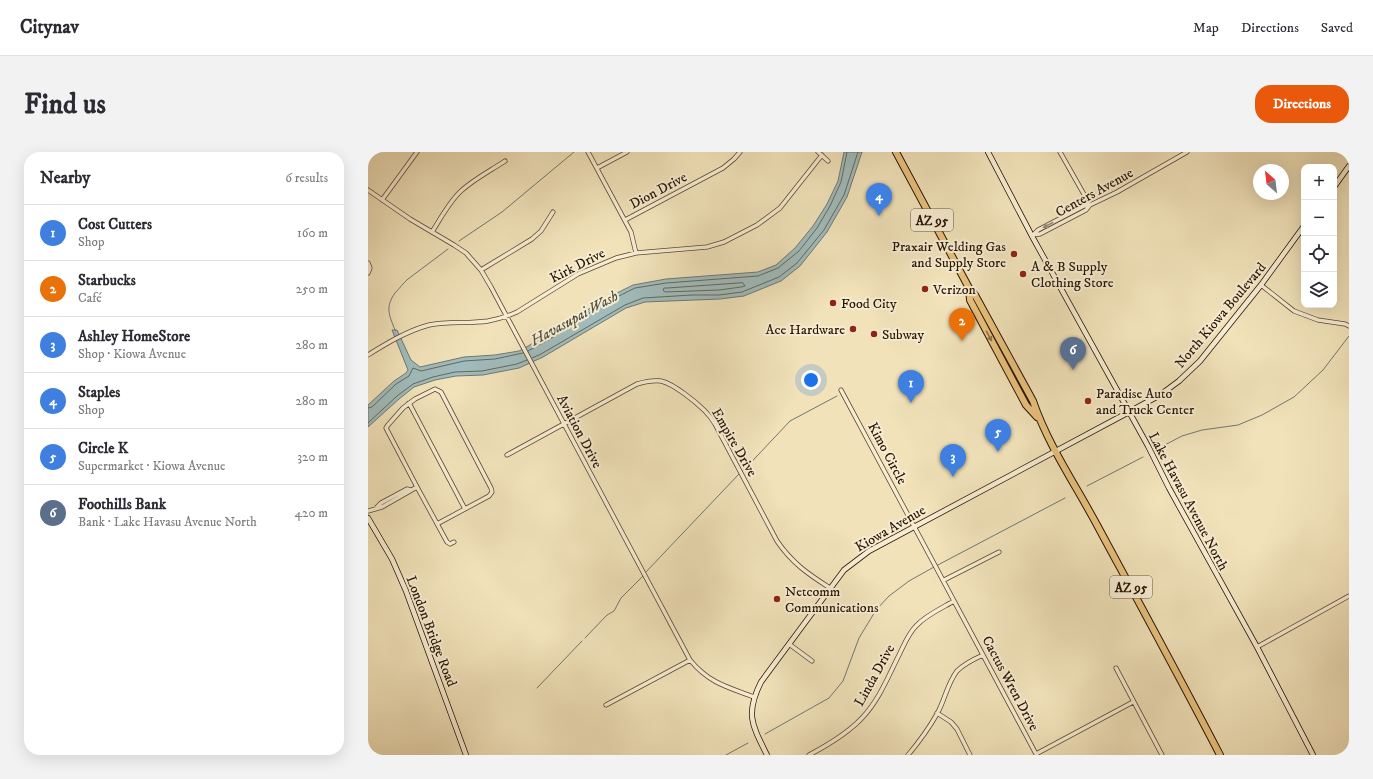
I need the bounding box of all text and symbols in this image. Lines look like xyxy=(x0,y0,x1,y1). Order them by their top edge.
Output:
text: Citynav xyxy=(20,16,79,39)
text: Map xyxy=(1193,19,1219,37)
text: Directions xyxy=(1241,19,1299,37)
text: Saved xyxy=(1321,19,1353,37)
button: Directions xyxy=(1255,85,1349,123)
text: Find us xyxy=(24,87,106,122)
street label: Centers Avenue xyxy=(1053,164,1137,222)
north arrow xyxy=(1253,164,1289,200)
map controls xyxy=(1301,164,1337,308)
button: + xyxy=(1301,164,1337,200)
text: Nearby xyxy=(40,167,90,189)
street label: Dion Drive xyxy=(627,168,690,213)
text: 6 results xyxy=(285,170,328,186)
pin: 4 xyxy=(866,183,892,216)
button: − xyxy=(1301,200,1337,236)
road number: AZ 95 xyxy=(911,209,953,231)
text: Cost Cutters xyxy=(78,215,152,234)
one-way arrow xyxy=(1042,221,1054,228)
text: 1 xyxy=(51,225,55,241)
text: 160 m xyxy=(297,225,328,241)
text: Shop xyxy=(78,234,104,250)
button: locate xyxy=(1301,236,1337,272)
place label: Praxair Welding Gas and Supply Store xyxy=(892,238,1006,272)
street label: Kirk Drive xyxy=(547,244,608,287)
marker: Praxair Welding Gas and Supply Store xyxy=(1009,249,1019,259)
place label: A & B Supply Clothing Store xyxy=(1031,258,1114,292)
street label: North Kiowa Boulevard xyxy=(1171,259,1270,372)
marker: A & B Supply Clothing Store xyxy=(1018,269,1028,279)
text: Starbucks xyxy=(78,271,136,290)
button: layers xyxy=(1301,272,1337,308)
text: 2 xyxy=(50,281,56,297)
text: 250 m xyxy=(296,281,328,297)
place label: Verizon xyxy=(932,281,977,299)
marker: Verizon xyxy=(920,284,930,294)
water label: Havasupai Wash xyxy=(526,286,622,351)
text: Café xyxy=(78,290,102,306)
place label: Food City xyxy=(841,295,897,313)
marker: Food City xyxy=(828,298,838,308)
pin: 2 xyxy=(949,308,975,341)
place label: Ace Hardware xyxy=(766,321,845,339)
marker: Ace Hardware xyxy=(848,324,858,334)
place label: Subway xyxy=(882,326,924,344)
text: Ashley HomeStore xyxy=(78,327,190,346)
marker: Subway xyxy=(869,329,879,339)
one-way arrow xyxy=(985,330,992,342)
text: 3 xyxy=(51,337,55,353)
text: 280 m xyxy=(296,337,328,353)
pin: 6 xyxy=(1060,337,1086,370)
text: Shop · Kiowa Avenue xyxy=(78,346,186,362)
your location xyxy=(801,370,821,390)
pin: 1 xyxy=(898,370,924,403)
text: Staples xyxy=(78,383,120,402)
place label: Paradise Auto and Truck Center xyxy=(1096,385,1195,419)
street label: Aviation Drive xyxy=(552,392,606,472)
text: 4 xyxy=(49,393,57,409)
text: 280 m xyxy=(296,393,328,409)
marker: Paradise Auto and Truck Center xyxy=(1083,396,1093,406)
text: Shop xyxy=(78,402,104,418)
street label: Empire Drive xyxy=(707,405,761,480)
street label: Kimo Circle xyxy=(863,419,911,488)
pin: 5 xyxy=(985,419,1011,452)
street label: Lake Havasu Avenue North xyxy=(1144,429,1233,574)
text: Circle K xyxy=(78,439,128,458)
pin: 3 xyxy=(940,444,966,477)
text: 5 xyxy=(50,449,56,465)
text: 320 m xyxy=(297,449,328,465)
text: Supermarket · Kiowa Avenue xyxy=(78,458,225,474)
text: Foothills Bank xyxy=(78,495,166,514)
street label: Kiowa Avenue xyxy=(852,501,929,556)
text: 6 xyxy=(50,505,56,521)
text: 420 m xyxy=(295,505,328,521)
text: Bank · Lake Havasu Avenue North xyxy=(78,514,257,530)
street label: London Bridge Road xyxy=(402,573,461,689)
road number: AZ 95 xyxy=(1110,576,1152,598)
place label: Netcomm Communications xyxy=(785,583,879,617)
marker: Netcomm Communications xyxy=(772,594,782,604)
street label: Cactus Wren Drive xyxy=(978,633,1043,734)
street label: Linda Drive xyxy=(850,641,899,710)

